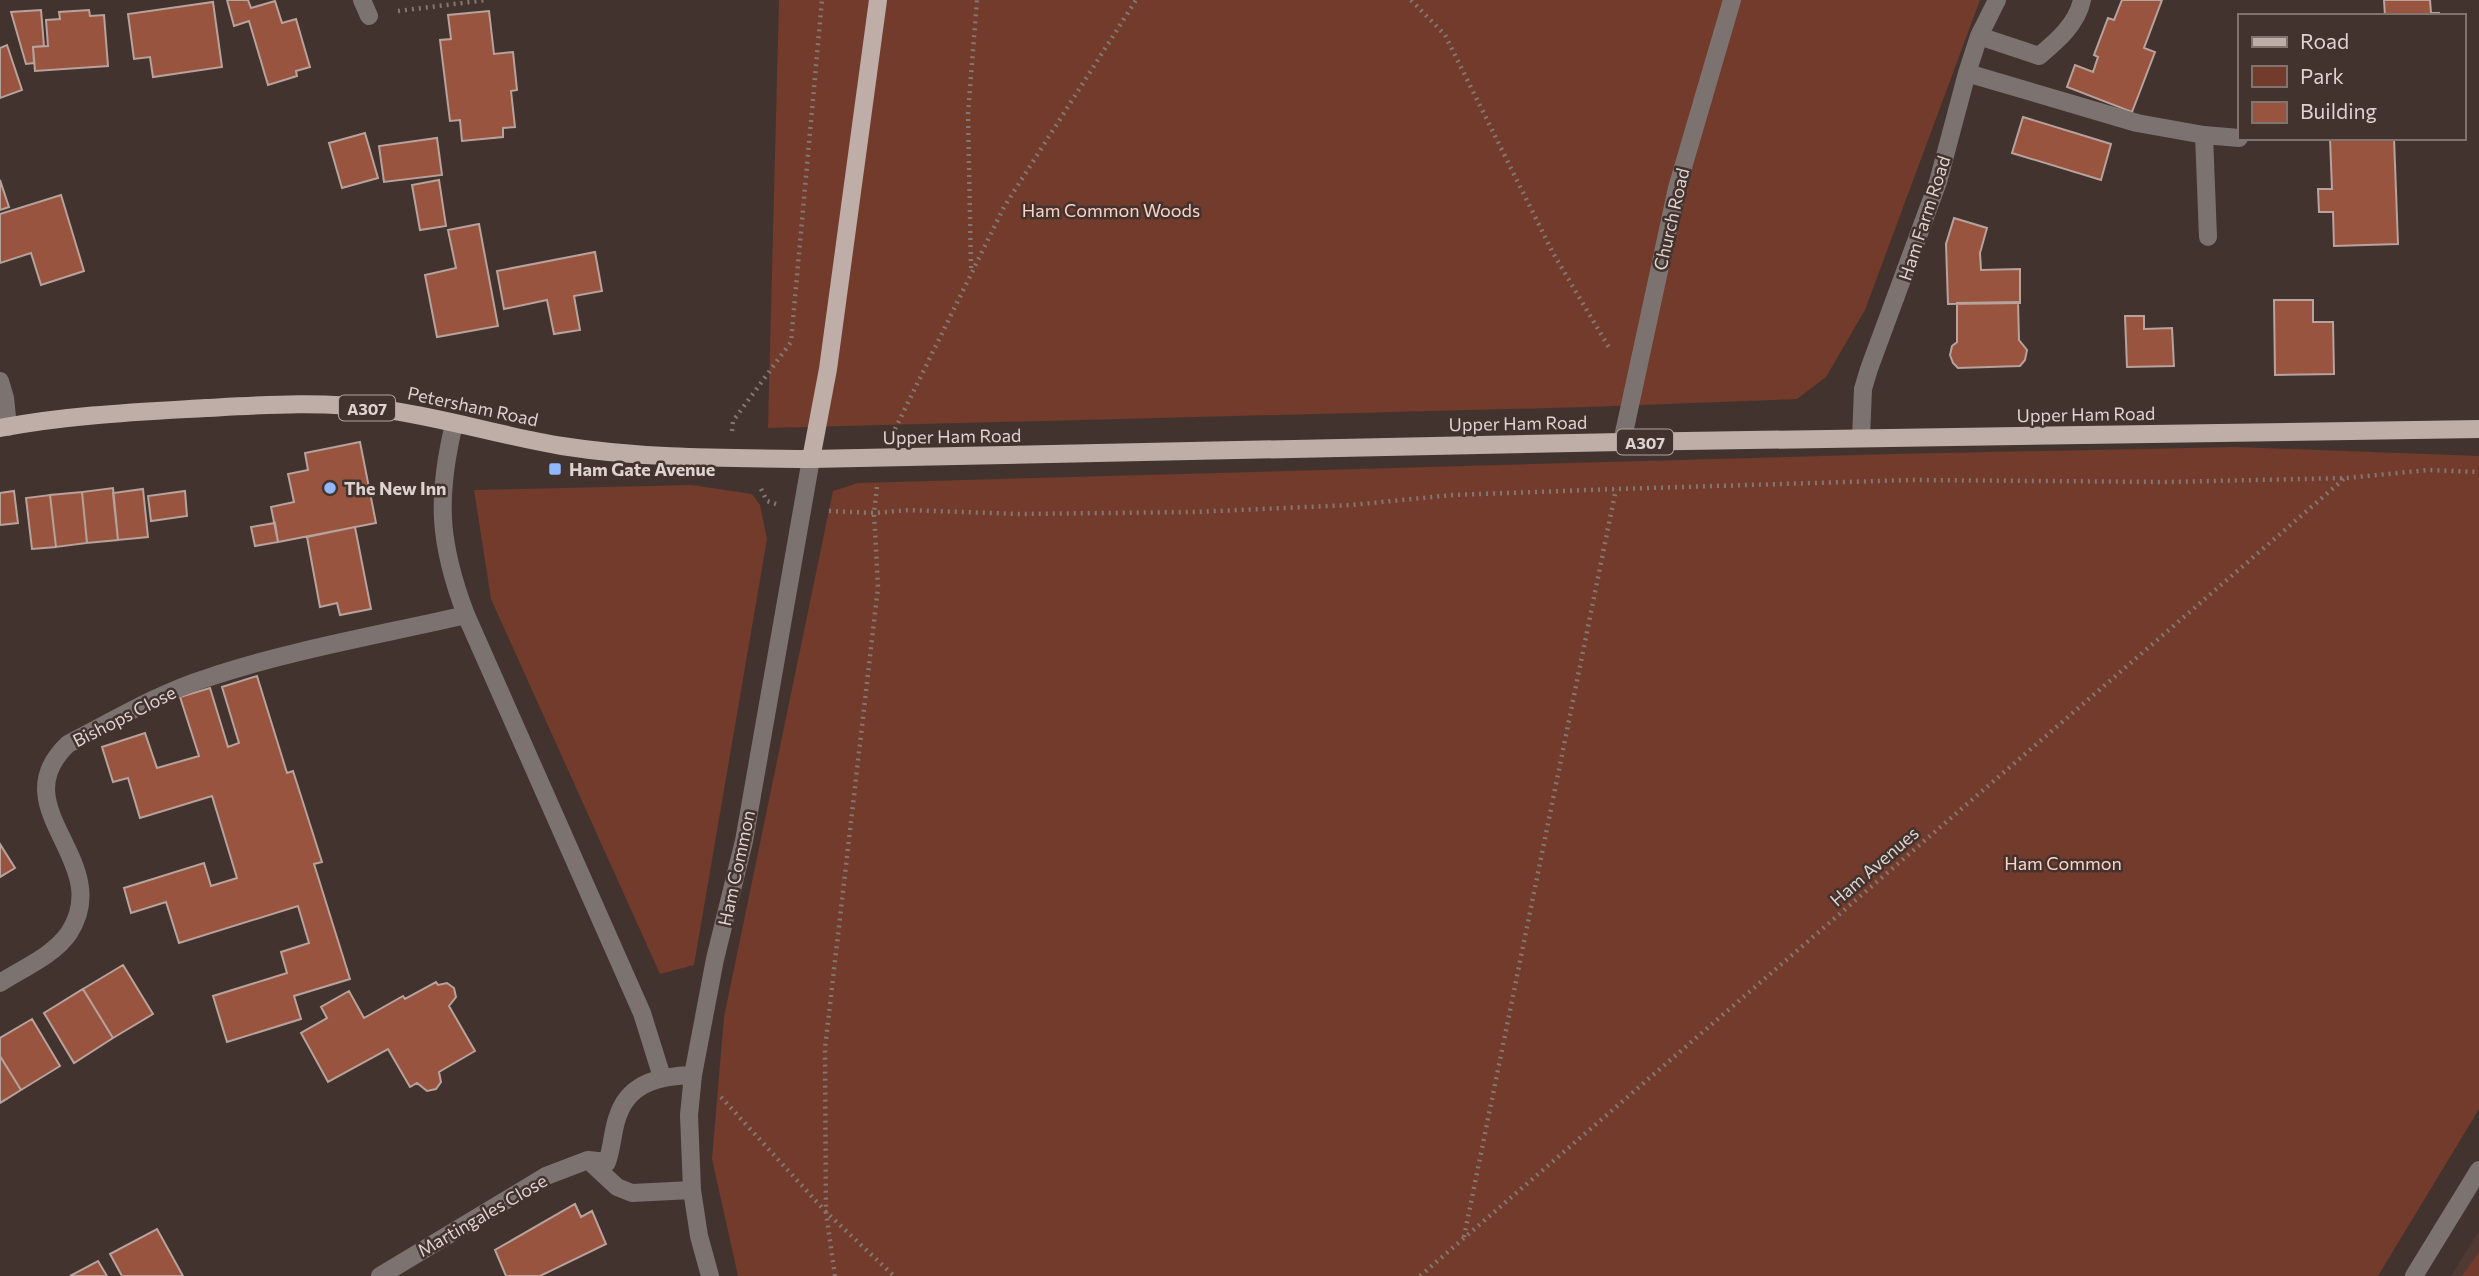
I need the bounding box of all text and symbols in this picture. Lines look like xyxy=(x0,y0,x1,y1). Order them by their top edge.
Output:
legend xyxy=(2238,14,2465,140)
text: Road xyxy=(2300,28,2349,53)
text: Park xyxy=(2300,63,2344,88)
text: Building xyxy=(2300,98,2377,123)
street label: Ham Farm Road xyxy=(1893,153,1955,283)
street label: Church Road xyxy=(1649,166,1693,272)
park label: Ham Common Woods xyxy=(1022,199,1200,221)
street label: Petersham Road xyxy=(406,381,540,431)
road number: A307 xyxy=(339,396,395,420)
street label: Upper Ham Road xyxy=(2016,402,2156,426)
street label: Upper Ham Road xyxy=(1448,411,1588,435)
street label: Upper Ham Road xyxy=(882,424,1022,448)
road number: A307 xyxy=(1617,430,1673,454)
place label: Ham Gate Avenue xyxy=(569,458,715,480)
marker: Ham Gate Avenue xyxy=(547,461,563,477)
place label: The New Inn xyxy=(344,477,447,499)
marker: The New Inn xyxy=(322,480,338,496)
street label: Bishops Close xyxy=(69,681,179,751)
street label: Ham Common xyxy=(713,808,759,928)
street label: Ham Avenues xyxy=(1825,822,1923,910)
park label: Ham Common xyxy=(2004,852,2122,874)
street label: Martingales Close xyxy=(413,1169,551,1261)

